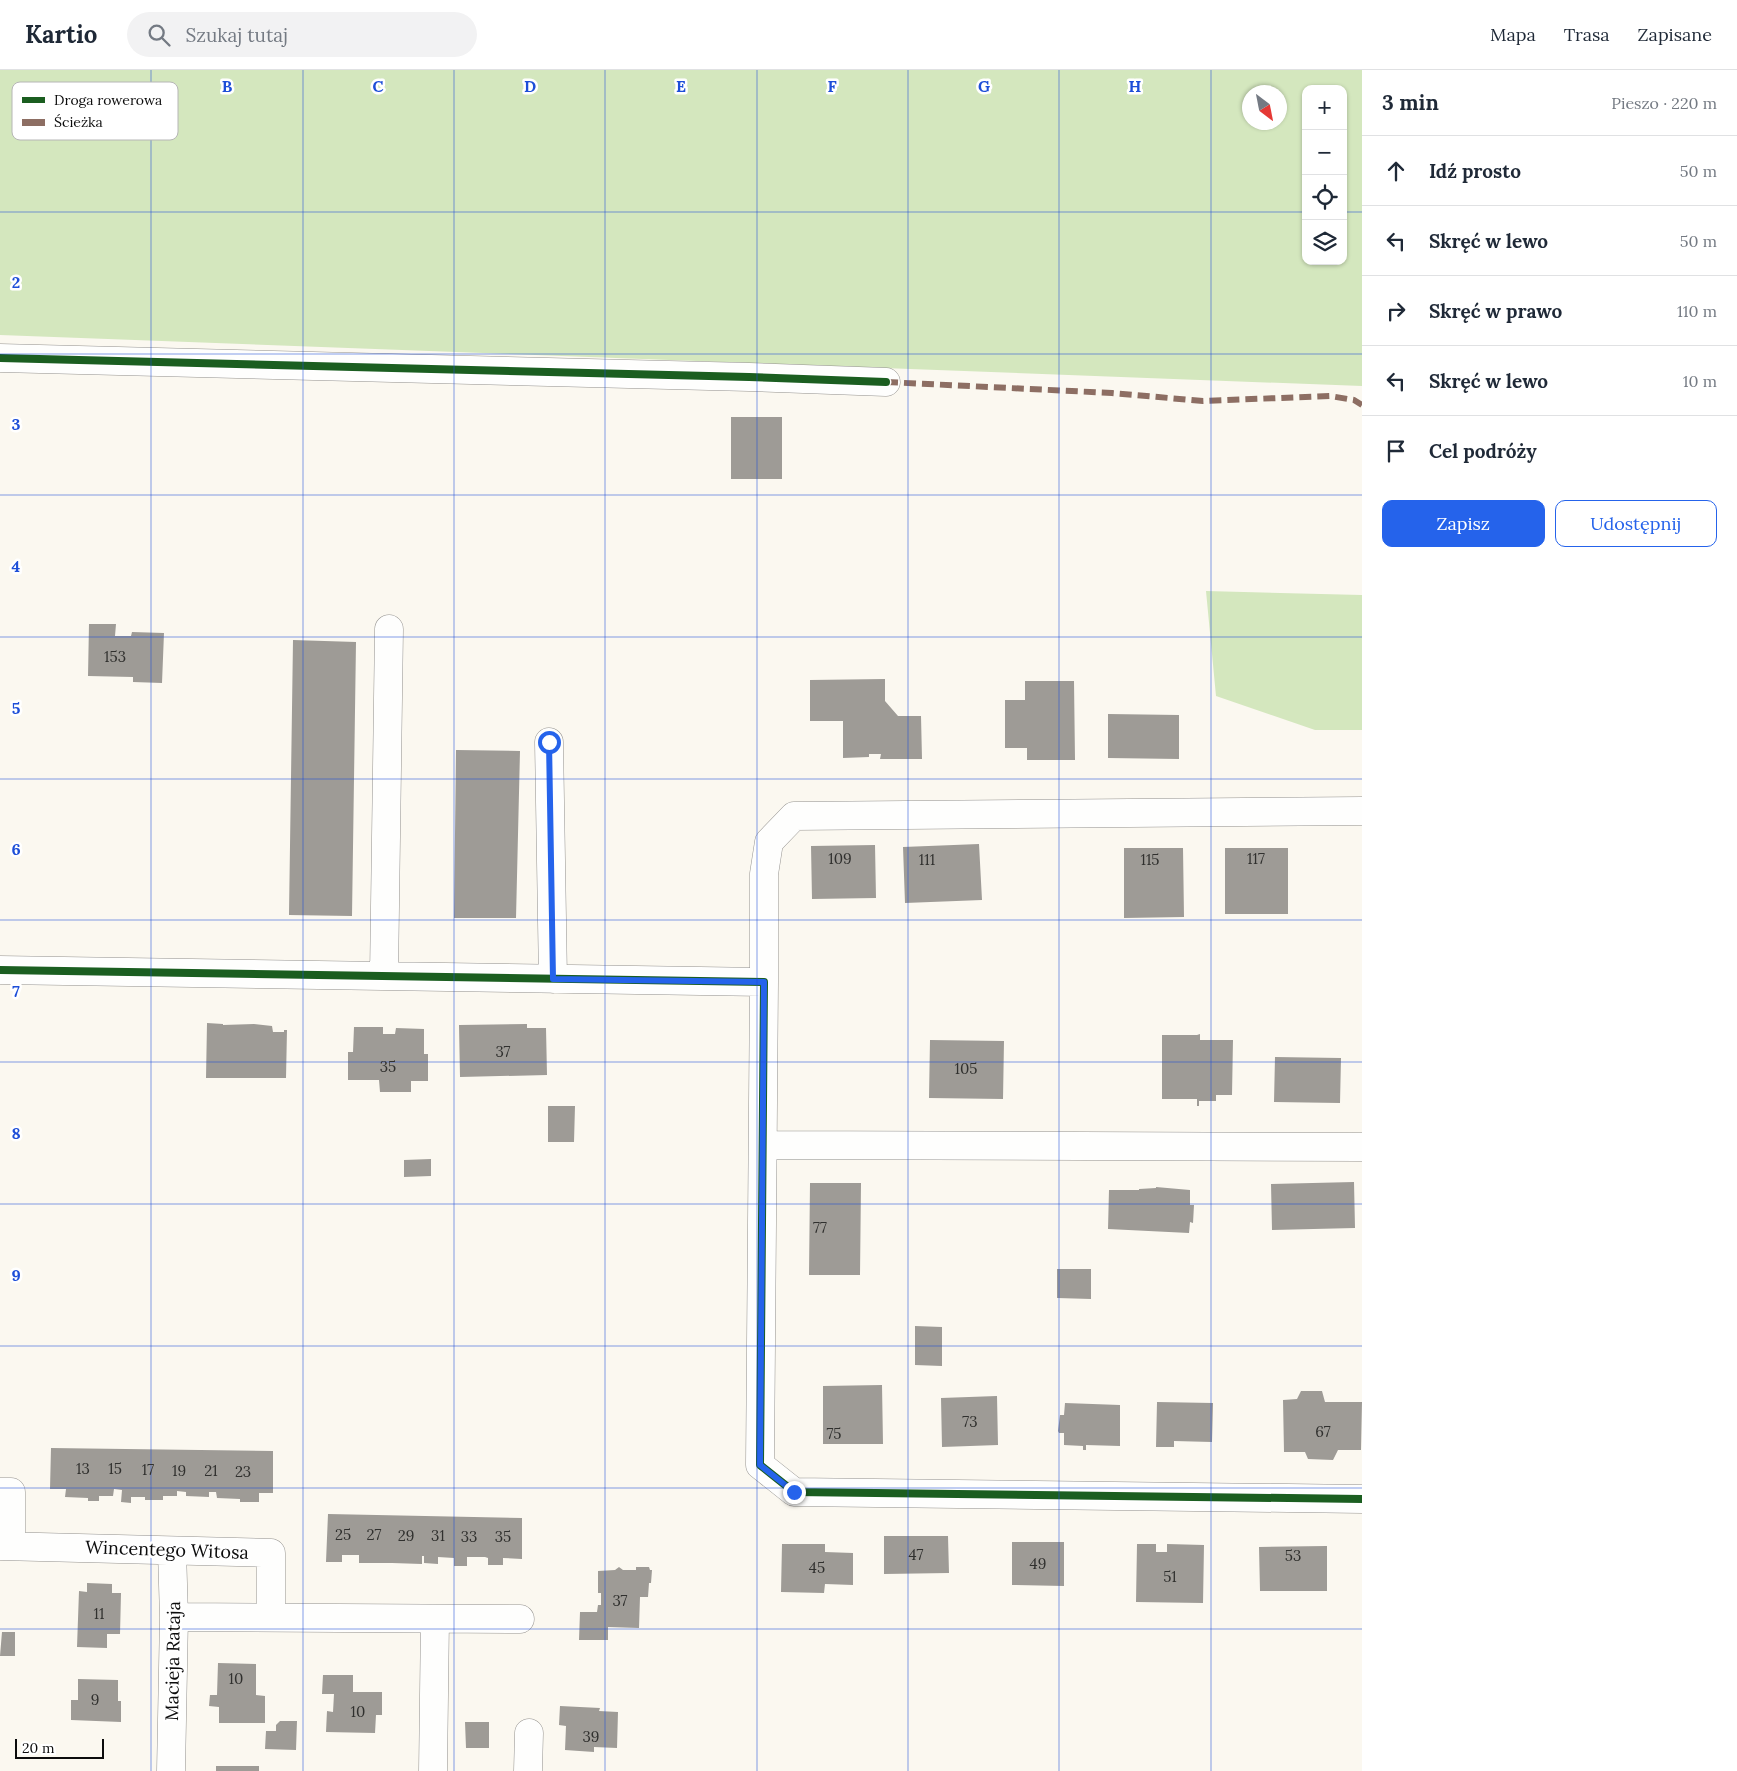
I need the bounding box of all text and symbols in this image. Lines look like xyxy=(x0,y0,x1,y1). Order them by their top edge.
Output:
search box xyxy=(127,12,477,57)
text: Kartio xyxy=(25,19,97,50)
icon: search xyxy=(145,21,173,49)
text: Szukaj tutaj xyxy=(185,23,288,47)
text: Mapa xyxy=(1490,23,1536,46)
text: Trasa xyxy=(1564,23,1610,46)
text: Zapisane xyxy=(1638,23,1712,46)
text: B xyxy=(222,76,233,96)
text: C xyxy=(372,76,384,96)
text: D xyxy=(524,76,536,96)
text: E xyxy=(676,76,686,96)
text: F xyxy=(827,76,837,96)
text: G xyxy=(978,76,990,96)
text: H xyxy=(1129,76,1142,96)
legend xyxy=(12,82,178,140)
north arrow xyxy=(1242,85,1287,130)
map controls xyxy=(1302,85,1347,265)
button: + xyxy=(1302,85,1347,130)
text: 3 min xyxy=(1382,89,1439,116)
text: Droga rowerowa xyxy=(54,91,162,109)
text: Pieszo · 220 m xyxy=(1611,93,1717,113)
text: Ścieżka xyxy=(54,113,103,131)
button: − xyxy=(1302,130,1347,175)
icon: ahead xyxy=(1382,157,1410,185)
text: Idź prosto xyxy=(1429,159,1521,183)
text: 50 m xyxy=(1680,161,1717,181)
button: locate xyxy=(1302,175,1347,220)
button: layers xyxy=(1302,220,1347,265)
icon: left xyxy=(1382,227,1410,255)
text: Skręć w lewo xyxy=(1429,229,1548,253)
text: 50 m xyxy=(1680,231,1717,251)
text: 2 xyxy=(12,272,20,292)
icon: right xyxy=(1382,297,1410,325)
text: Skręć w prawo xyxy=(1429,299,1562,323)
text: 110 m xyxy=(1677,301,1717,321)
icon: left xyxy=(1382,367,1410,395)
text: Skręć w lewo xyxy=(1429,369,1548,393)
text: 10 m xyxy=(1683,371,1717,391)
text: 3 xyxy=(12,414,21,434)
icon: arrive xyxy=(1382,437,1410,465)
text: Cel podróży xyxy=(1429,439,1537,463)
button: Zapisz xyxy=(1382,500,1545,547)
button: Udostępnij xyxy=(1555,500,1717,547)
text: 4 xyxy=(12,556,21,576)
house number: 153 xyxy=(104,647,126,666)
text: 5 xyxy=(12,698,21,718)
route start xyxy=(538,731,561,754)
text: 6 xyxy=(11,839,21,859)
house number: 109 xyxy=(828,849,852,868)
house number: 117 xyxy=(1247,849,1265,868)
house number: 111 xyxy=(919,850,935,869)
house number: 115 xyxy=(1140,850,1160,869)
text: 7 xyxy=(12,981,20,1001)
house number: 37 xyxy=(496,1042,511,1061)
house number: 35 xyxy=(380,1057,396,1076)
house number: 105 xyxy=(955,1059,977,1078)
text: 8 xyxy=(11,1123,21,1143)
house number: 77 xyxy=(813,1218,827,1237)
text: 9 xyxy=(11,1265,21,1285)
house number: 73 xyxy=(962,1412,978,1431)
house number: 67 xyxy=(1315,1422,1331,1441)
house number: 75 xyxy=(826,1424,842,1443)
house number: 13 xyxy=(76,1459,90,1478)
house number: 15 xyxy=(108,1459,122,1478)
house number: 17 xyxy=(142,1460,154,1479)
house number: 19 xyxy=(172,1461,186,1480)
house number: 21 xyxy=(204,1461,218,1480)
house number: 23 xyxy=(235,1462,251,1481)
route end xyxy=(783,1481,806,1504)
house number: 25 xyxy=(335,1525,351,1544)
house number: 27 xyxy=(367,1525,382,1544)
house number: 29 xyxy=(398,1526,414,1545)
house number: 31 xyxy=(431,1526,445,1545)
house number: 33 xyxy=(461,1527,477,1546)
house number: 35 xyxy=(495,1527,511,1546)
street label: Wincentego Witosa xyxy=(85,1535,249,1564)
house number: 47 xyxy=(908,1545,924,1564)
house number: 53 xyxy=(1285,1546,1301,1565)
house number: 49 xyxy=(1030,1554,1046,1573)
house number: 45 xyxy=(809,1558,825,1577)
house number: 51 xyxy=(1163,1567,1177,1586)
house number: 37 xyxy=(613,1591,628,1610)
street label: Macieja Rataja xyxy=(160,1601,185,1721)
house number: 11 xyxy=(94,1604,104,1623)
house number: 10 xyxy=(229,1669,243,1688)
house number: 9 xyxy=(91,1690,99,1709)
house number: 10 xyxy=(351,1702,365,1721)
house number: 39 xyxy=(582,1727,600,1746)
scale bar xyxy=(15,1736,104,1759)
text: 20 m xyxy=(22,1739,54,1757)

